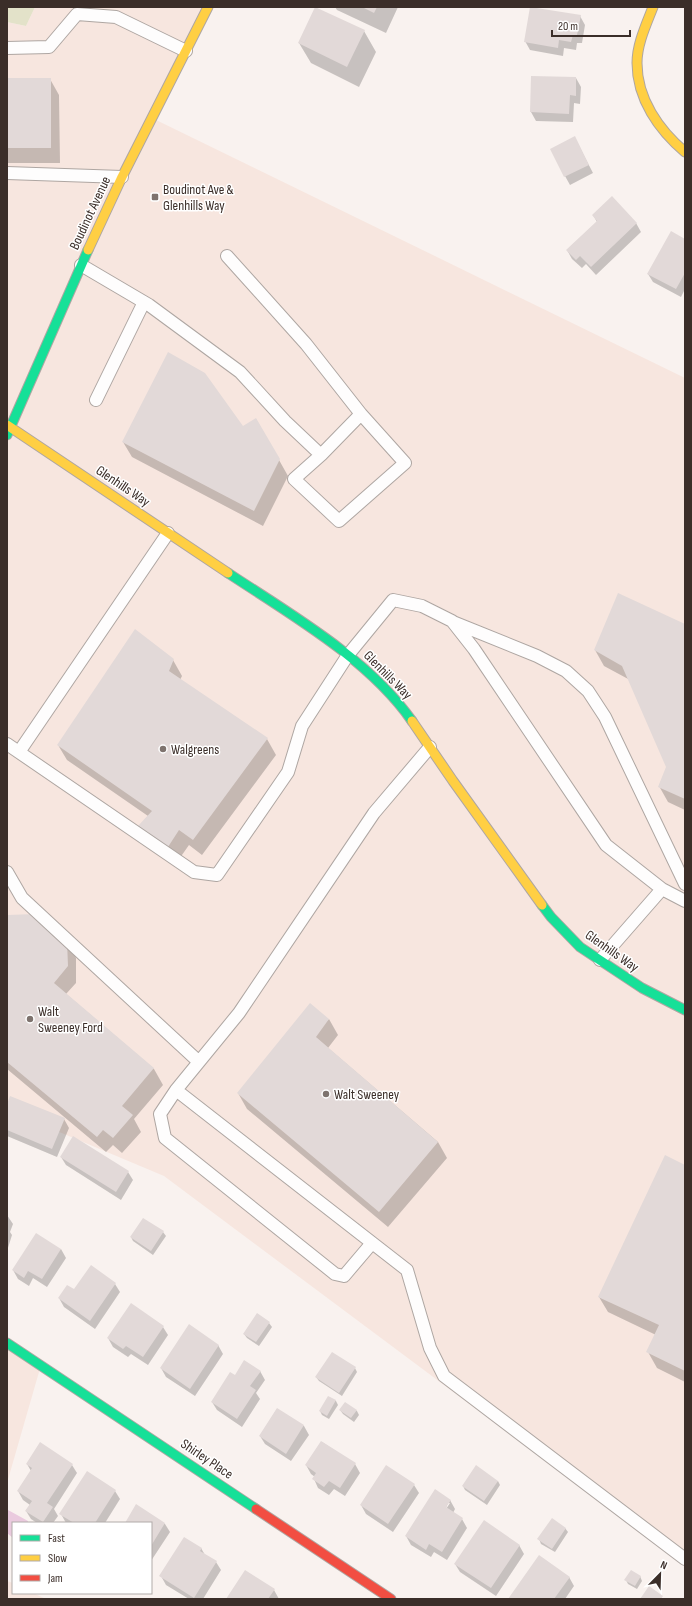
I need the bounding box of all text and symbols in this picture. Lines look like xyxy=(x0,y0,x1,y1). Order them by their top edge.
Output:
scale bar xyxy=(552,12,630,38)
text: 20 m xyxy=(558,19,578,34)
street label: Boudinot Avenue xyxy=(66,174,114,252)
place label: Boudinot Ave & Glenhills Way xyxy=(163,181,234,214)
marker: Boudinot Ave & Glenhills Way xyxy=(150,192,160,202)
street label: Glenhills Way xyxy=(93,462,154,511)
street label: Glenhills Way xyxy=(360,647,416,703)
place label: Walgreens xyxy=(171,741,219,758)
marker: Walgreens xyxy=(158,744,168,754)
street label: Glenhills Way xyxy=(582,926,643,976)
place label: Walt Sweeney Ford xyxy=(38,1003,103,1036)
marker: Walt Sweeney Ford xyxy=(25,1014,35,1024)
place label: Walt Sweeney xyxy=(334,1086,400,1103)
marker: Walt Sweeney xyxy=(321,1089,331,1099)
street label: Shirley Place xyxy=(178,1435,236,1483)
legend xyxy=(12,1522,152,1594)
text: Fast xyxy=(48,1531,65,1546)
text: Slow xyxy=(48,1551,67,1566)
north arrow xyxy=(640,1554,680,1594)
text: N xyxy=(658,1558,669,1572)
text: Jam xyxy=(47,1571,63,1586)

